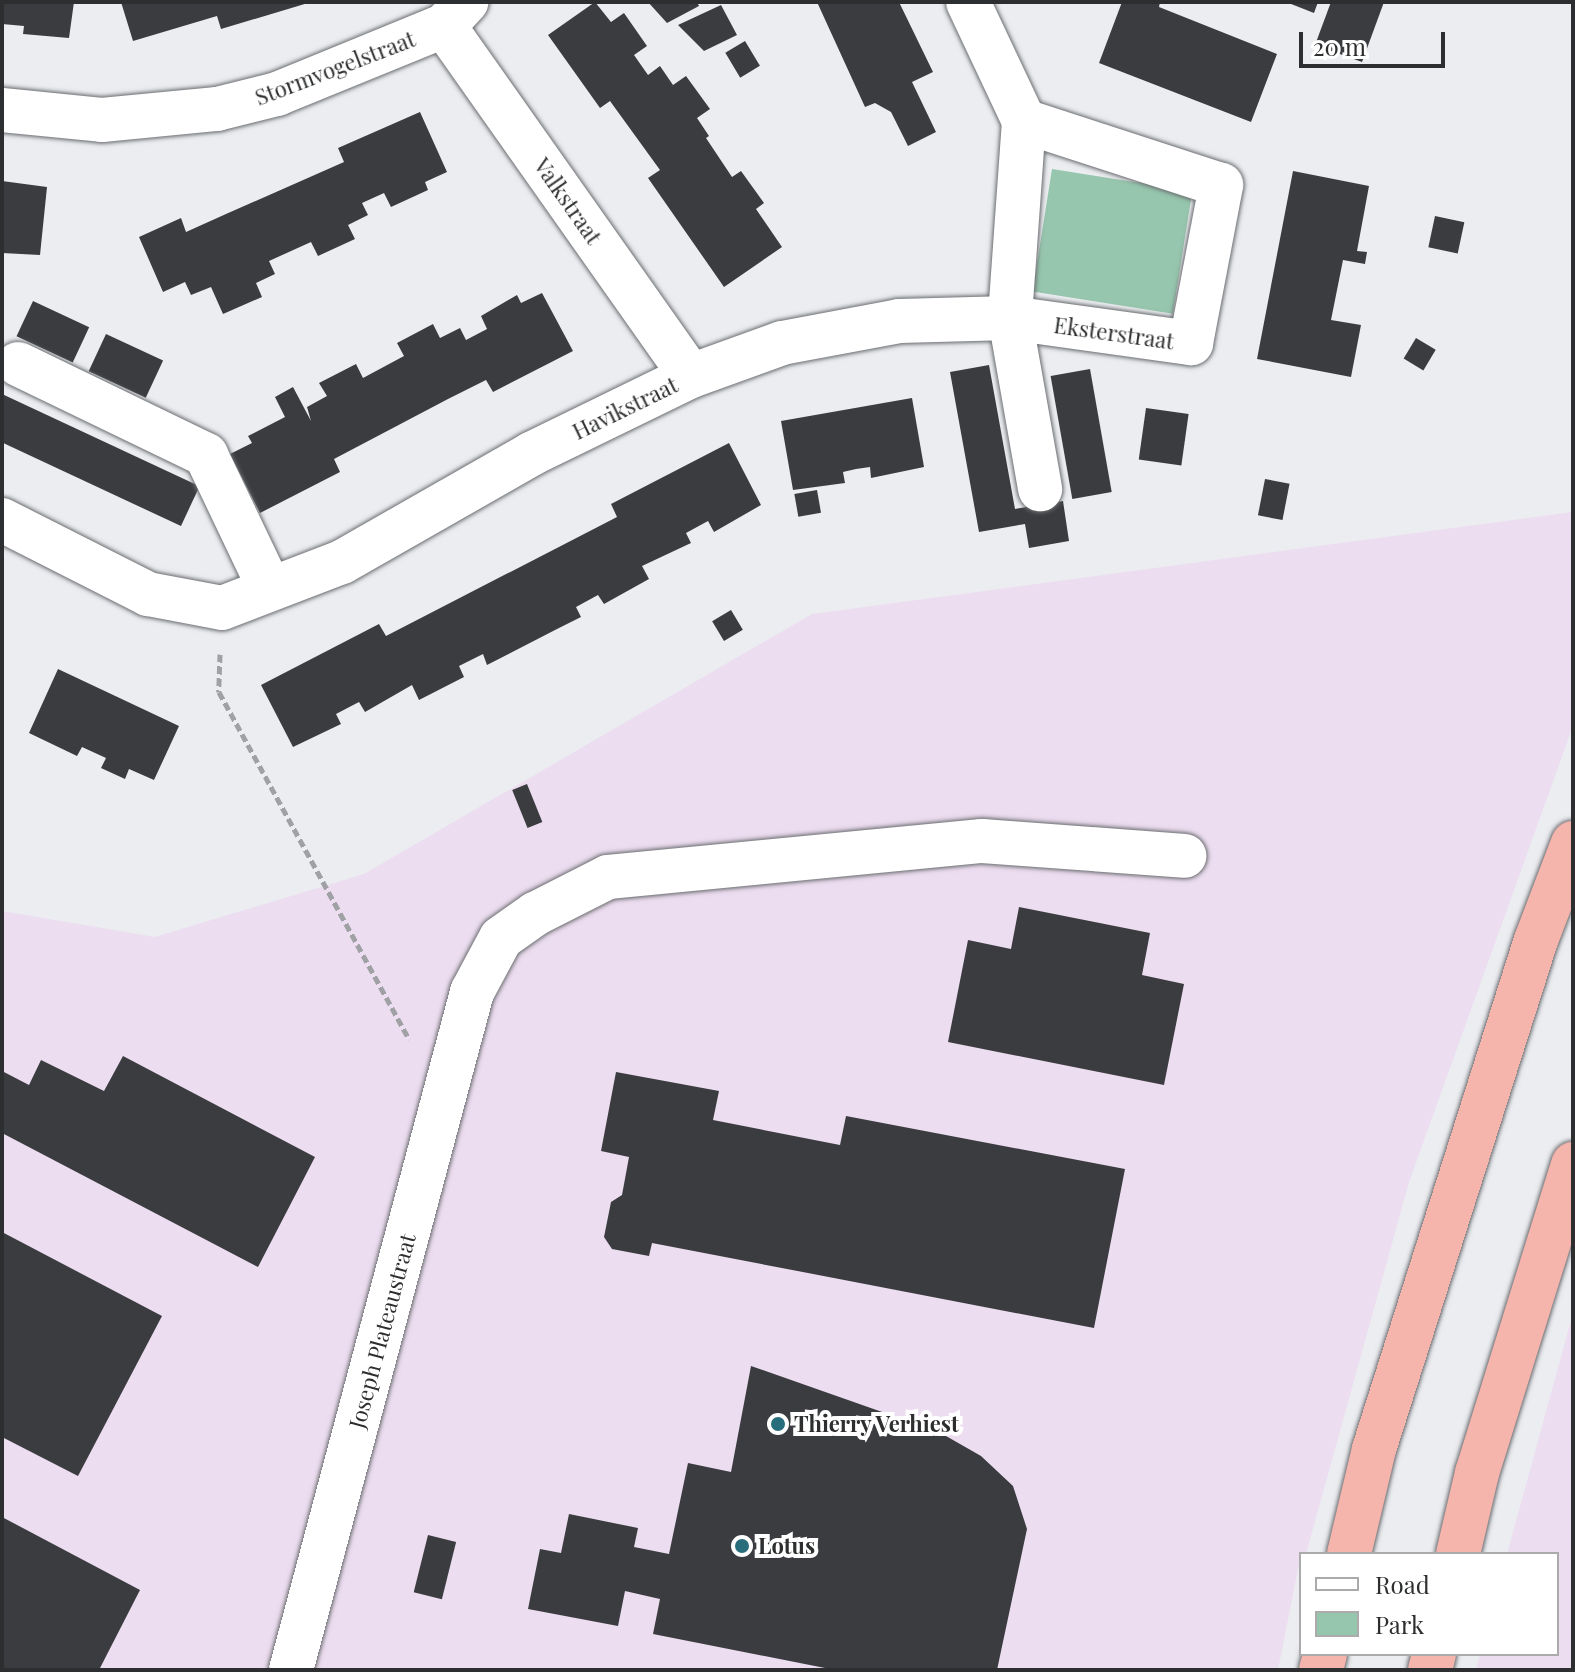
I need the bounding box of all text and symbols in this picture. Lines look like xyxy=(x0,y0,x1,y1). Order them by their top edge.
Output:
scale bar xyxy=(1303,16,1449,66)
street label: Stormvogelstraat xyxy=(251,25,419,111)
text: 20 m xyxy=(1313,30,1366,62)
street label: Valkstraat xyxy=(529,153,607,249)
street label: Eksterstraat xyxy=(1052,311,1176,355)
street label: Havikstraat xyxy=(568,371,682,445)
street label: Joseph Plateaustraat xyxy=(343,1231,421,1431)
place label: Thierry Verhiest xyxy=(794,1411,960,1437)
marker: Thierry Verhiest xyxy=(769,1415,787,1433)
place label: Lotus xyxy=(758,1533,815,1559)
marker: Lotus xyxy=(733,1537,751,1555)
legend xyxy=(1299,1552,1559,1656)
text: Road xyxy=(1375,1568,1430,1600)
text: Park xyxy=(1375,1608,1424,1640)

